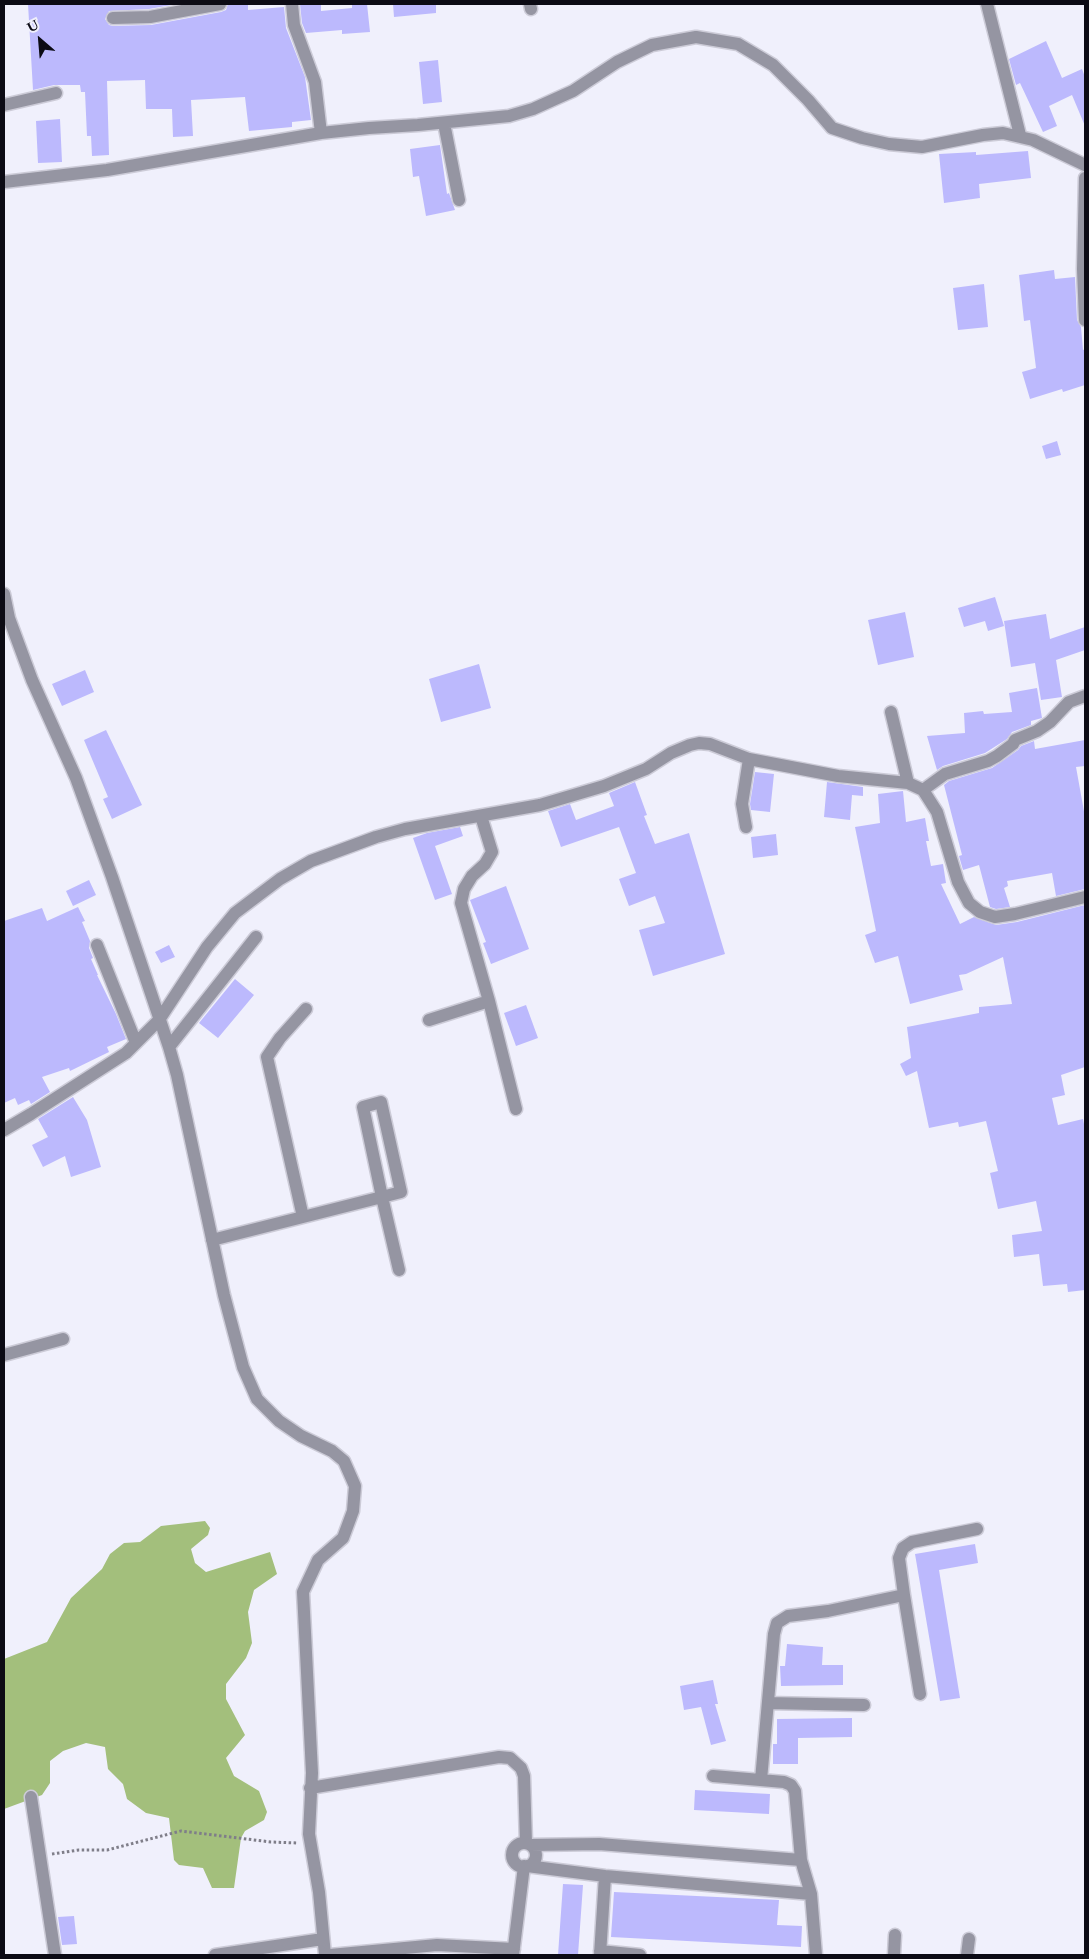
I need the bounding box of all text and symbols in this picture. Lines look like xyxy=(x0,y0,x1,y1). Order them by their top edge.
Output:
text: U xyxy=(23,14,43,38)
north arrow xyxy=(15,15,65,65)

